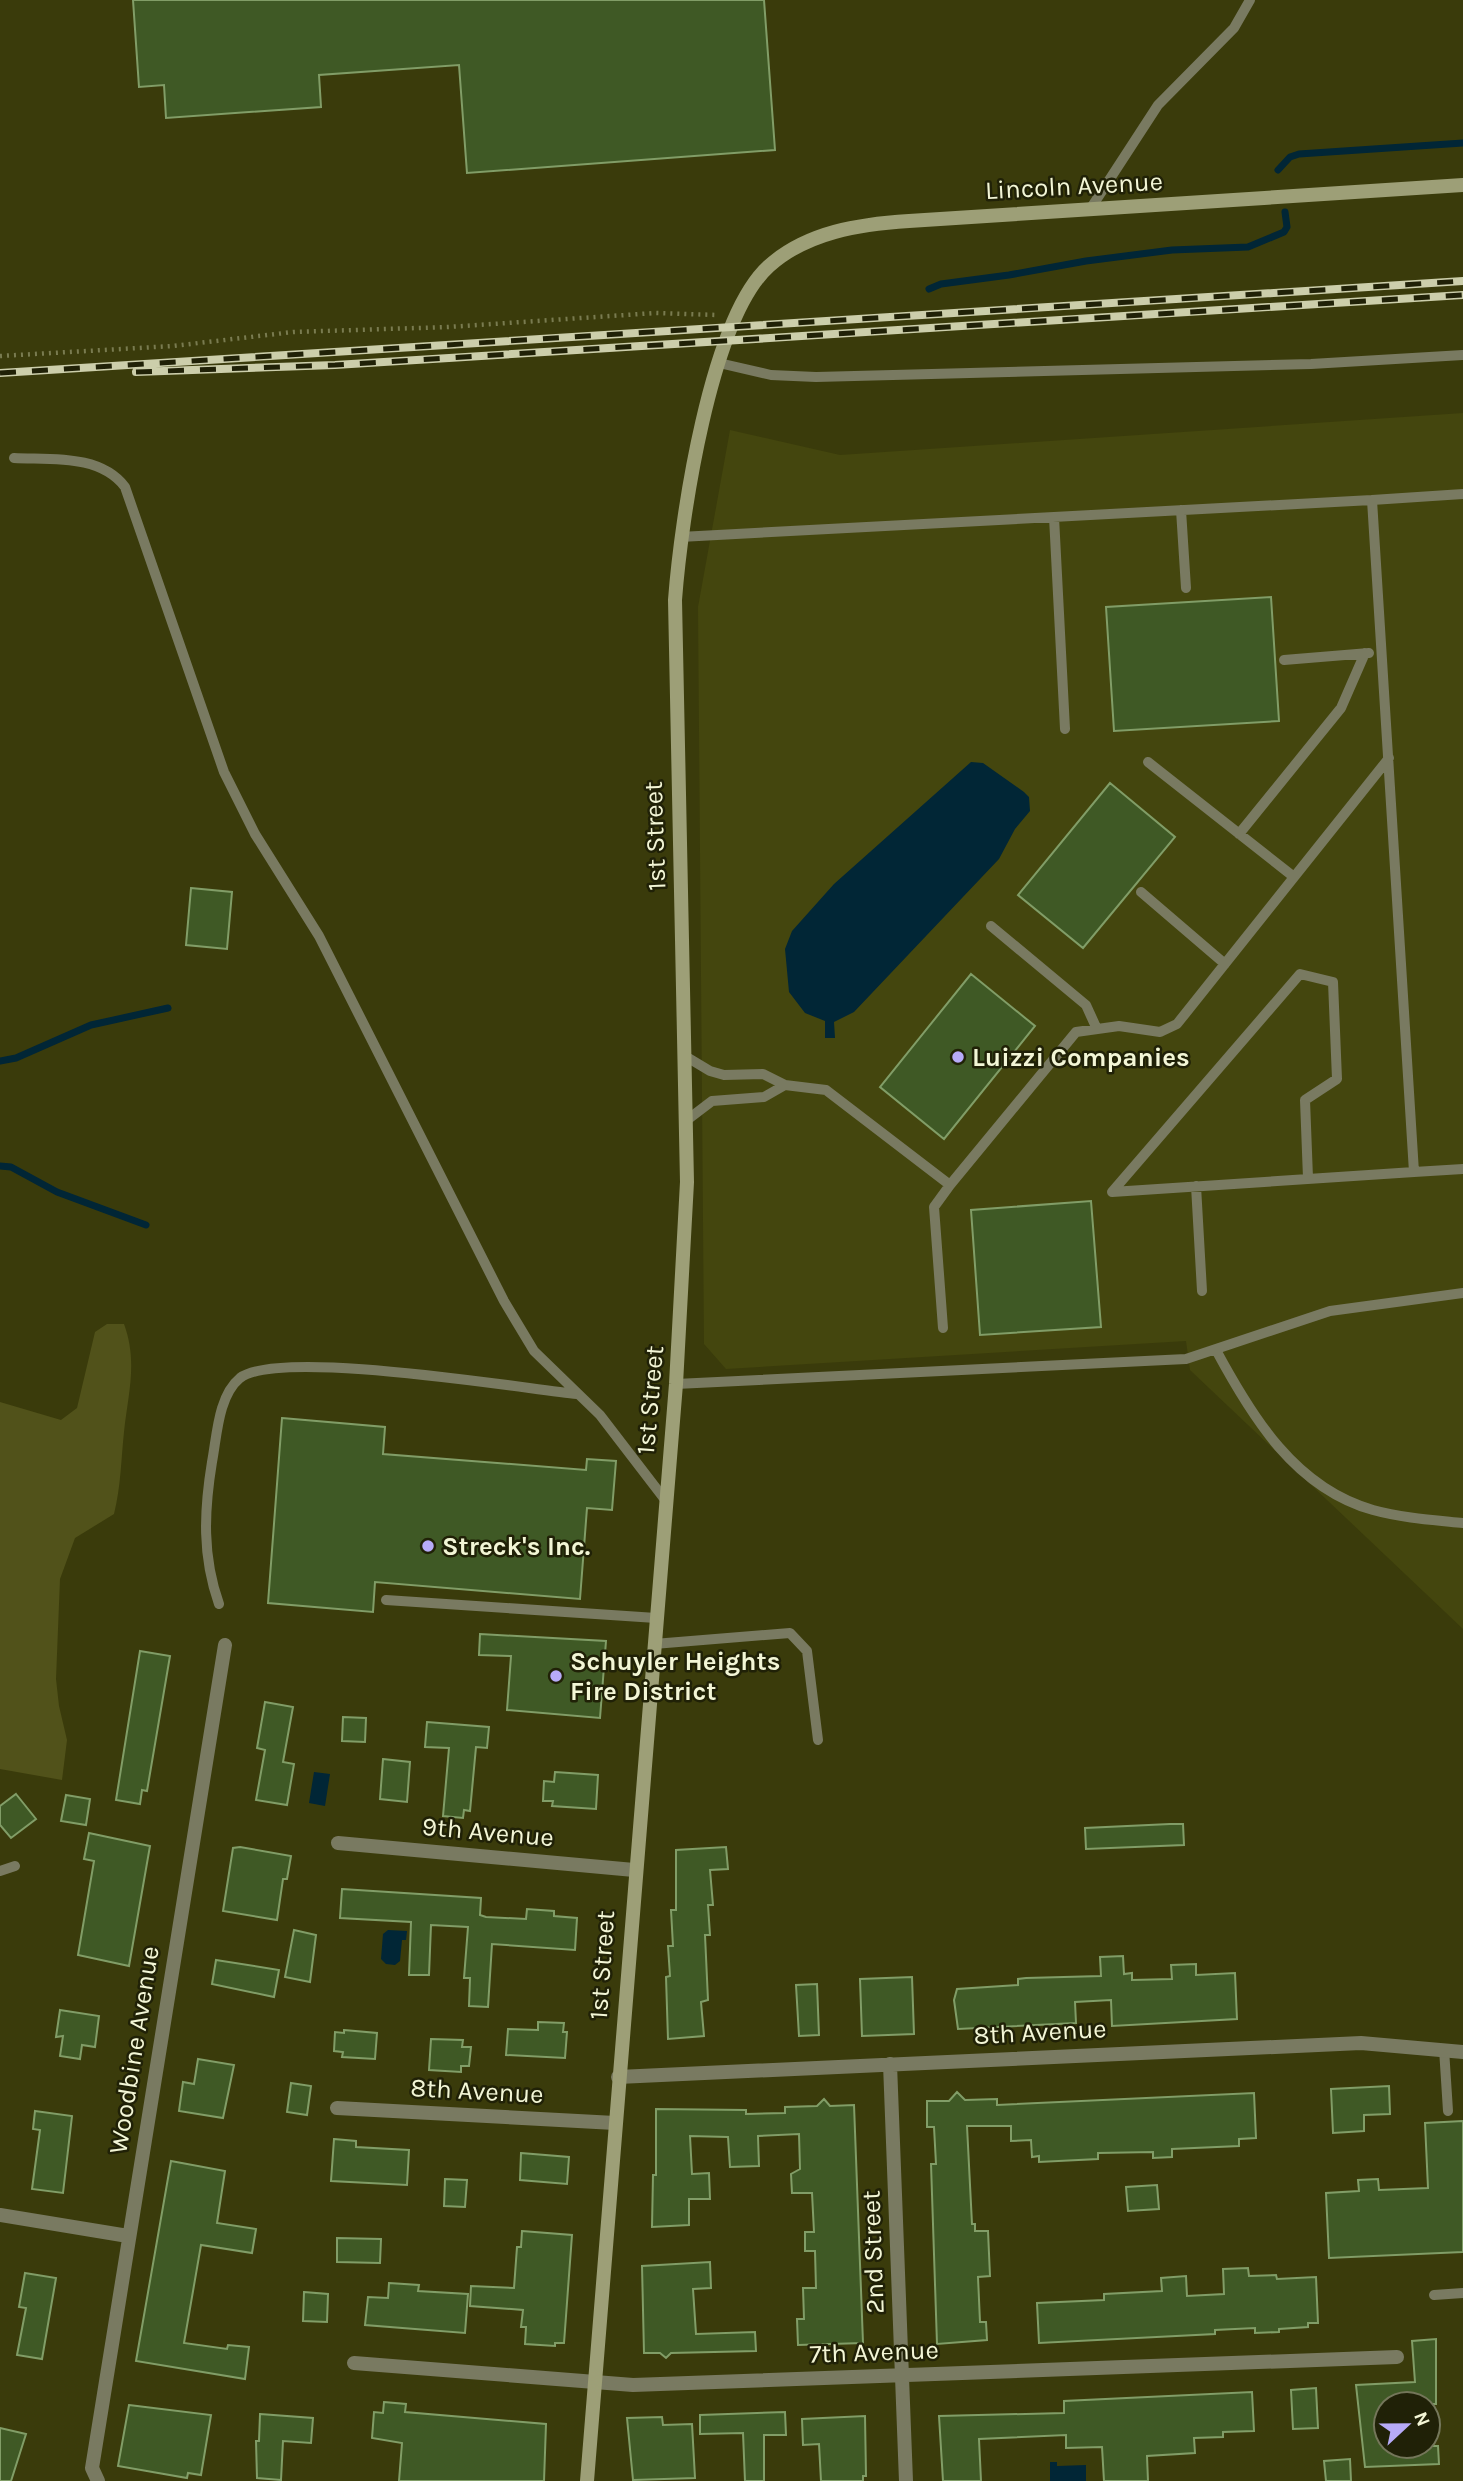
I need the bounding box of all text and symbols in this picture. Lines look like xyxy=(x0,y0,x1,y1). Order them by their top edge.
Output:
street label: Lincoln Avenue xyxy=(984,166,1164,206)
street label: 1st Street xyxy=(638,780,672,891)
place label: Luizzi Companies xyxy=(972,1042,1190,1073)
marker: Luizzi Companies xyxy=(950,1049,966,1065)
street label: 1st Street xyxy=(630,1344,670,1456)
place label: Streck's Inc. xyxy=(442,1531,590,1562)
marker: Streck's Inc. xyxy=(420,1538,436,1554)
place label: Schuyler Heights Fire District xyxy=(570,1646,780,1707)
marker: Schuyler Heights Fire District xyxy=(548,1668,564,1684)
street label: 9th Avenue xyxy=(421,1811,555,1853)
street label: 1st Street xyxy=(583,1909,621,2021)
street label: Woodbine Avenue xyxy=(102,1944,166,2156)
street label: 8th Avenue xyxy=(973,2013,1107,2051)
street label: 8th Avenue xyxy=(410,2072,544,2110)
street label: 2nd Street xyxy=(855,2189,891,2314)
street label: 7th Avenue xyxy=(809,2334,939,2370)
north arrow xyxy=(1372,2390,1442,2460)
text: N xyxy=(1409,2409,1435,2429)

